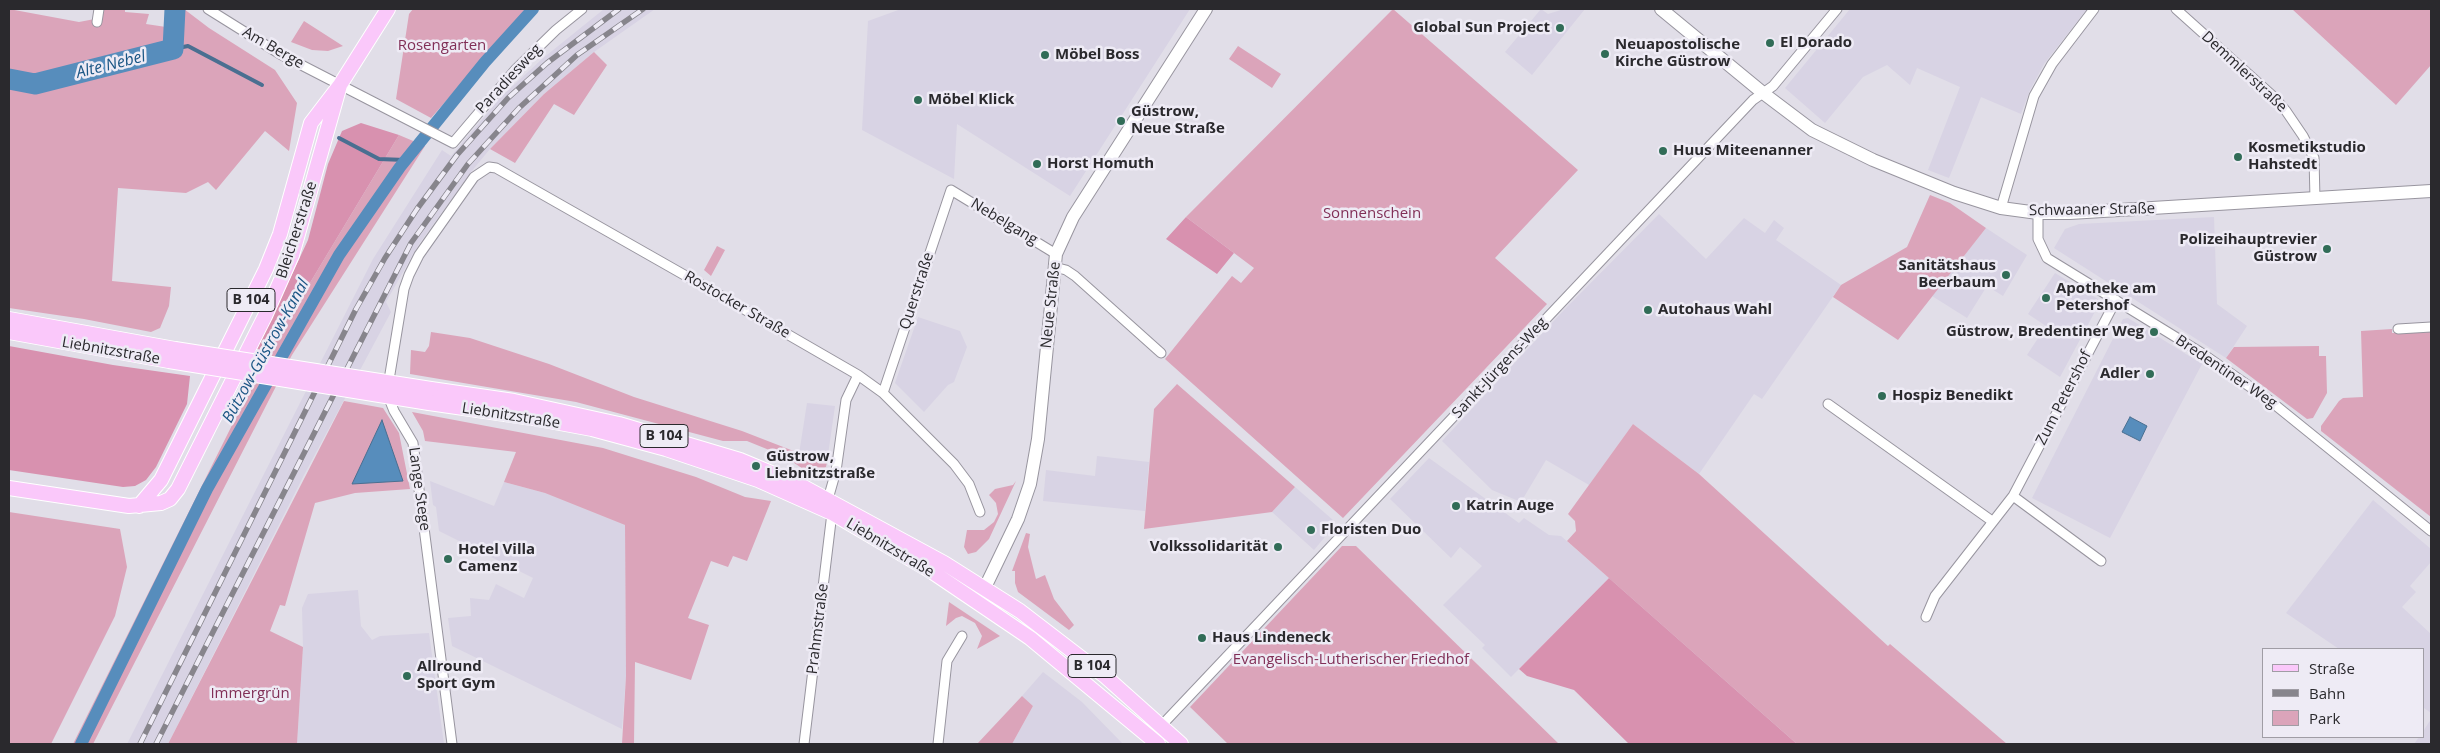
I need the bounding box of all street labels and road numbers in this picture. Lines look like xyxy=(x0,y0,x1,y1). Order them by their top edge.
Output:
street label: Am Berge xyxy=(239,23,307,73)
street label: Demmlerstraße xyxy=(2198,28,2290,116)
street label: Paradiesweg xyxy=(472,40,546,118)
street label: Bleicherstraße xyxy=(273,179,321,281)
street label: Nebelgang xyxy=(967,195,1041,249)
street label: Schwaaner Straße xyxy=(2029,200,2155,220)
street label: Querstraße xyxy=(896,250,938,332)
street label: Neue Straße xyxy=(1038,261,1064,349)
street label: Rostocker Straße xyxy=(681,267,793,343)
road number: B 104 xyxy=(227,288,275,312)
street label: Sankt-Jürgens-Weg xyxy=(1449,314,1551,422)
street label: Bredentiner Weg xyxy=(2172,331,2280,413)
street label: Liebnitzstraße xyxy=(61,334,161,368)
street label: Zum Petershof xyxy=(2033,348,2095,448)
street label: Liebnitzstraße xyxy=(461,399,561,433)
road number: B 104 xyxy=(640,424,688,448)
street label: Lange Stege xyxy=(404,446,434,532)
street label: Liebnitzstraße xyxy=(843,515,937,581)
street label: Prahmstraße xyxy=(804,583,832,675)
road number: B 104 xyxy=(1068,654,1116,678)

